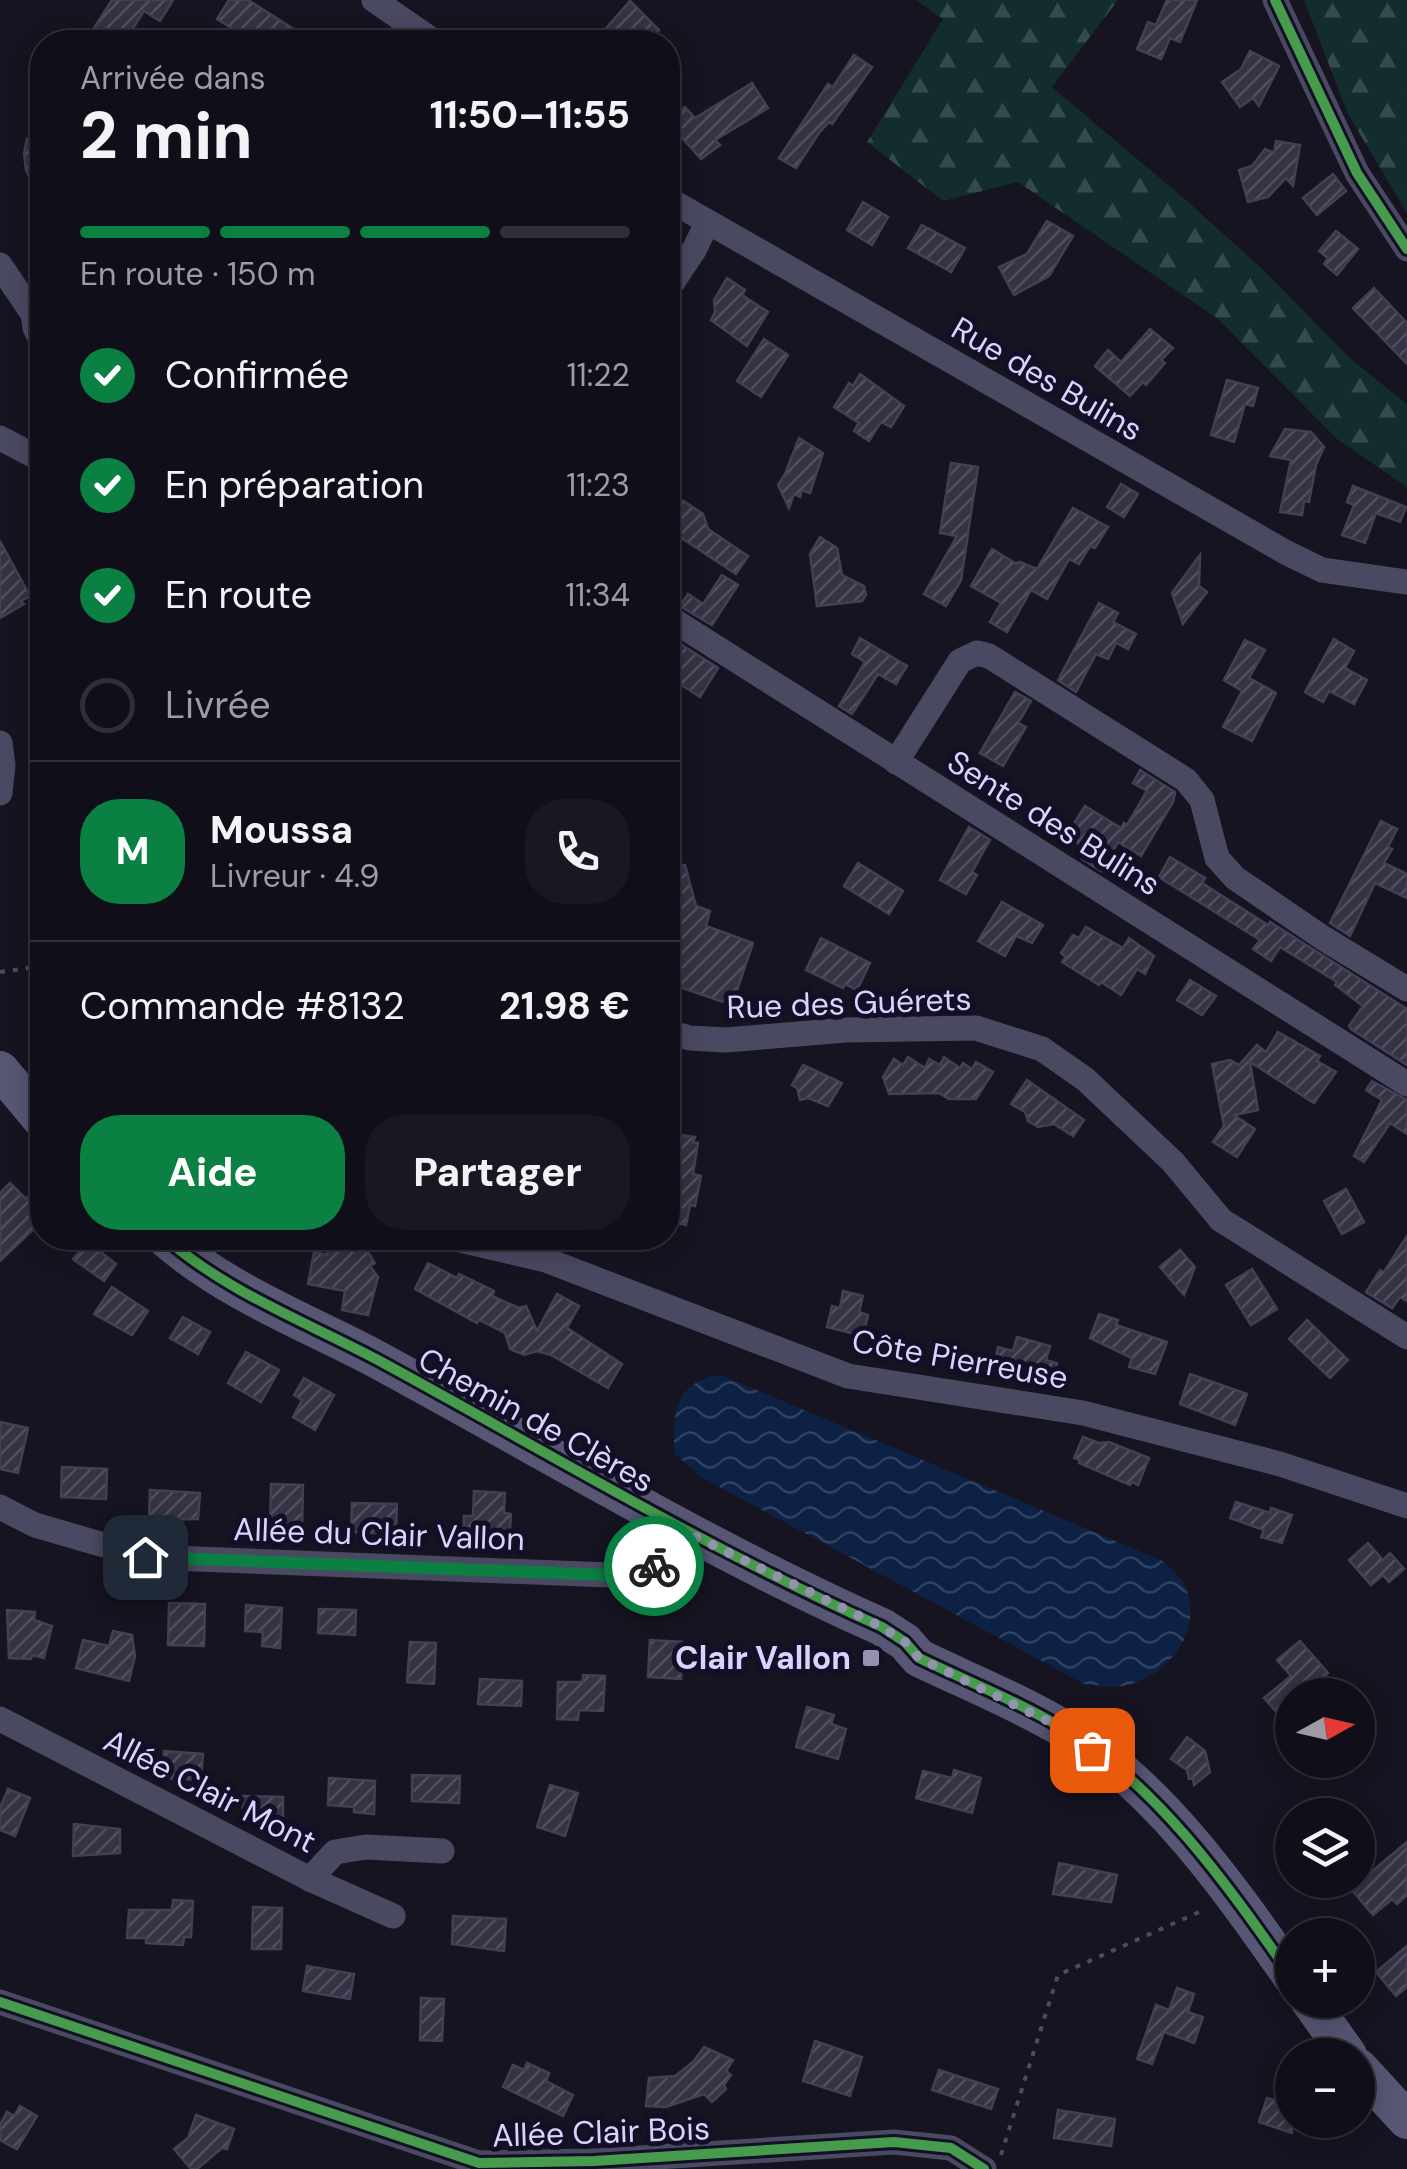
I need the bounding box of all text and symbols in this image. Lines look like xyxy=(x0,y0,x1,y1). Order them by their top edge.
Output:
text: Arrivée dans xyxy=(80,57,265,99)
text: 11:50–11:55 xyxy=(430,90,630,140)
text: 2 min xyxy=(80,94,253,178)
text: En route · 150 m xyxy=(80,253,316,295)
street label: Rue des Bulins xyxy=(944,307,1150,451)
icon: check xyxy=(80,348,135,403)
text: Confirmée xyxy=(165,350,349,400)
text: 11:22 xyxy=(567,354,630,396)
icon: check xyxy=(80,458,135,513)
text: En préparation xyxy=(165,460,424,510)
text: 11:23 xyxy=(566,464,630,506)
icon: check xyxy=(80,568,135,623)
text: En route xyxy=(165,570,312,620)
text: 11:34 xyxy=(565,574,630,616)
text: Livrée xyxy=(165,680,271,730)
street label: Sente des Bulins xyxy=(940,741,1168,905)
button: phone xyxy=(525,799,630,904)
text: Moussa xyxy=(210,805,353,855)
text: M xyxy=(116,826,149,876)
text: Livreur · 4.9 xyxy=(210,855,379,897)
street label: Rue des Guérets xyxy=(726,978,972,1028)
text: Commande #8132 xyxy=(80,981,405,1031)
text: 21.98 € xyxy=(499,981,630,1031)
button: Aide xyxy=(80,1115,345,1230)
button: Partager xyxy=(365,1115,630,1230)
street label: Côte Pierreuse xyxy=(849,1319,1071,1399)
street label: Chemin de Clères xyxy=(411,1338,661,1502)
street label: Allée du Clair Vallon xyxy=(233,1508,525,1560)
pin xyxy=(103,1515,188,1600)
courier xyxy=(604,1516,704,1616)
icon: home xyxy=(118,1530,173,1585)
icon: bike xyxy=(627,1539,682,1594)
place label: Clair Vallon xyxy=(675,1637,851,1679)
marker: Clair Vallon xyxy=(860,1647,882,1669)
north arrow xyxy=(1275,1678,1375,1778)
map controls xyxy=(1275,1678,1375,2138)
pin xyxy=(1050,1708,1135,1793)
street label: Allée Clair Mont xyxy=(97,1719,323,1863)
icon: bag xyxy=(1065,1723,1120,1778)
button: layers xyxy=(1275,1798,1375,1898)
button: + xyxy=(1275,1918,1375,2018)
button: − xyxy=(1275,2038,1375,2138)
street label: Allée Clair Bois xyxy=(491,2107,711,2157)

